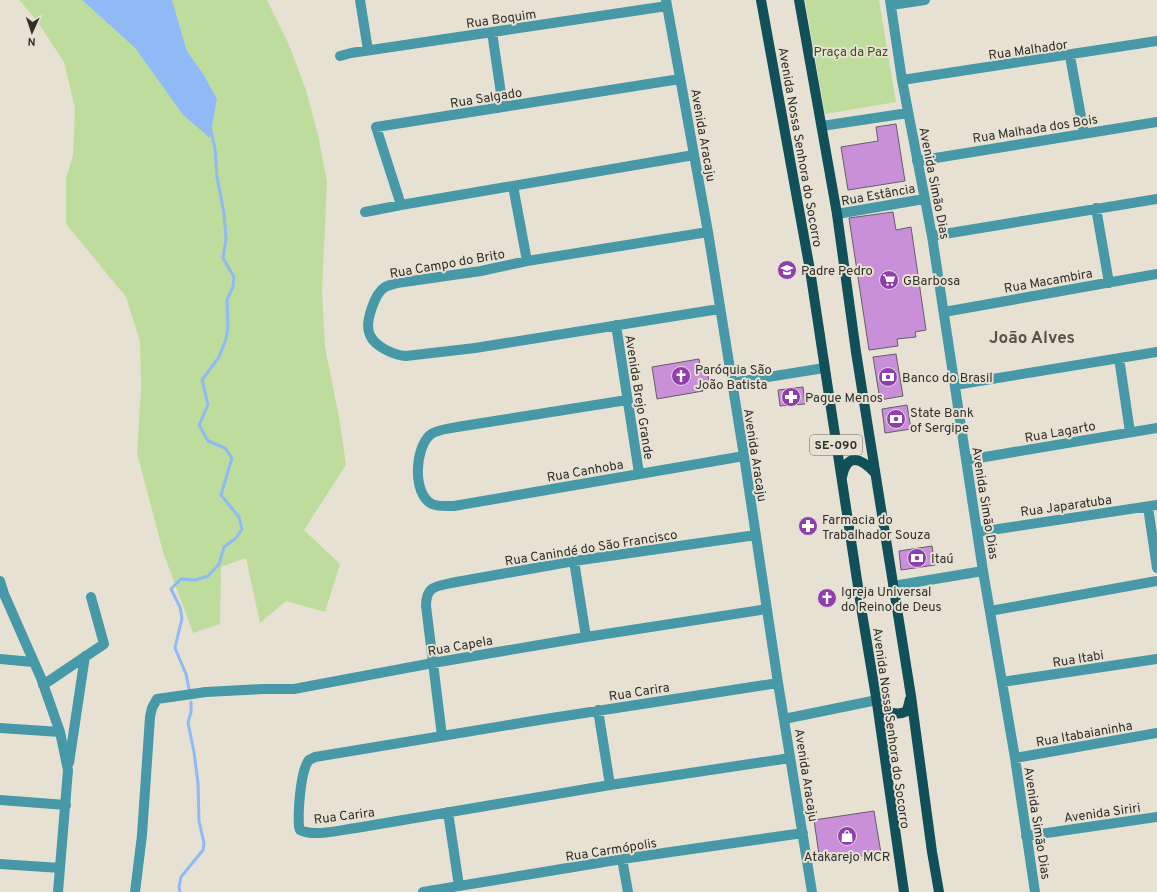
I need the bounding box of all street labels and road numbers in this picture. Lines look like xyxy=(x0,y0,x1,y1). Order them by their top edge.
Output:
street label: Rua Boquim xyxy=(465,7,537,33)
street label: Rua Malhador xyxy=(988,37,1069,64)
street label: Avenida Nossa Senhora do Socorro xyxy=(774,46,825,249)
street label: Rua Salgado xyxy=(449,85,524,113)
street label: Avenida Aracaju xyxy=(686,88,718,183)
street label: Rua Malhada dos Bois xyxy=(972,112,1099,148)
street label: Avenida Simão Dias xyxy=(914,126,952,241)
street label: Rua Estância xyxy=(840,182,917,210)
street label: Rua Campo do Brito xyxy=(388,247,506,283)
street label: Rua Macambira xyxy=(1003,266,1094,298)
street label: Avenida Brejo Grande xyxy=(620,334,656,461)
street label: Avenida Aracaju xyxy=(739,408,769,503)
street label: Rua Lagarto xyxy=(1024,419,1097,447)
road number: SE-090 xyxy=(810,435,862,455)
street label: Avenida Simão Dias xyxy=(967,446,1001,561)
street label: Rua Canhoba xyxy=(546,457,625,487)
street label: Rua Japaratuba xyxy=(1020,493,1113,521)
street label: Rua Canindé do São Francisco xyxy=(504,527,679,571)
street label: Avenida Nossa Senhora do Socorro xyxy=(868,627,912,830)
street label: Rua Capela xyxy=(426,633,494,661)
street label: Rua Itabi xyxy=(1052,648,1105,672)
street label: Rua Carira xyxy=(608,680,671,706)
street label: Rua Itabaianinha xyxy=(1035,719,1134,751)
street label: Avenida Aracaju xyxy=(790,728,820,823)
street label: Avenida Simão Dias xyxy=(1019,766,1053,881)
street label: Avenida Siriri xyxy=(1063,801,1142,827)
street label: Rua Carira xyxy=(313,805,376,829)
street label: Rua Carmópolis xyxy=(565,836,658,866)

